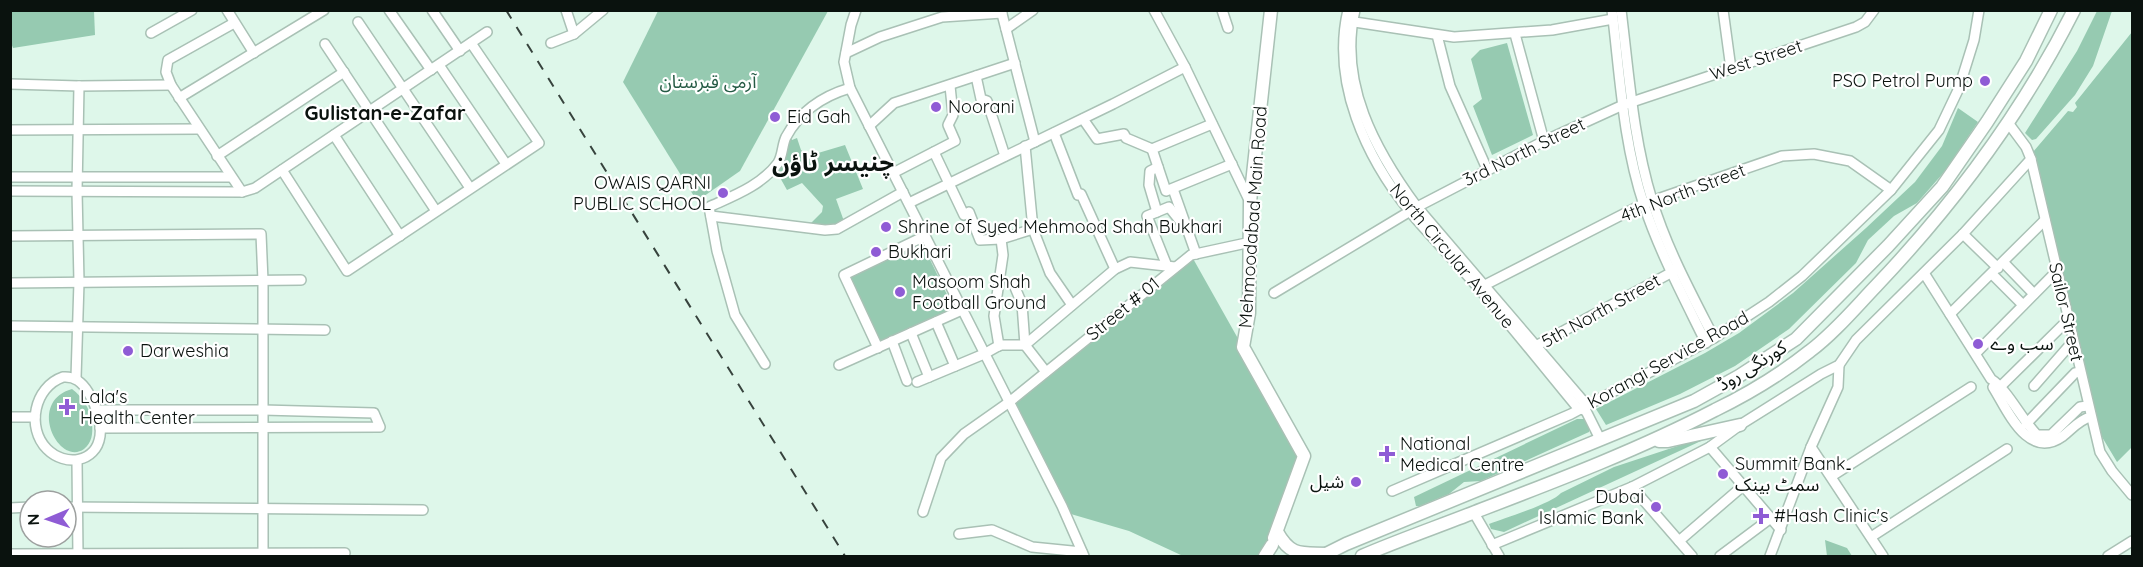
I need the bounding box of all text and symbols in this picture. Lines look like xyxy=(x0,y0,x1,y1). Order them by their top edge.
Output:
street label: West Street xyxy=(1707,34,1805,85)
place label: PSO Petrol Pump xyxy=(1832,69,1973,92)
park label: آرمی قبرستان xyxy=(660,70,757,93)
marker: PSO Petrol Pump xyxy=(1978,74,1992,88)
place label: Noorani xyxy=(948,95,1015,118)
district label: Gulistan-e-Zafar xyxy=(304,100,466,125)
marker: Noorani xyxy=(929,100,943,114)
place label: Eid Gah xyxy=(787,105,851,128)
street label: Mehmoodabad Main Road xyxy=(1233,105,1272,329)
marker: Eid Gah xyxy=(768,110,782,124)
street label: 3rd North Street xyxy=(1459,112,1589,191)
district label: چنیسر ٹاؤن xyxy=(772,147,894,179)
street label: 4th North Street xyxy=(1617,158,1749,227)
place label: OWAIS QARNI PUBLIC SCHOOL xyxy=(573,171,711,215)
street label: North Circular Avenue xyxy=(1385,178,1520,333)
marker: OWAIS QARNI PUBLIC SCHOOL xyxy=(716,186,730,200)
place label: Shrine of Syed Mehmood Shah Bukhari xyxy=(898,215,1222,238)
marker: Shrine of Syed Mehmood Shah Bukhari xyxy=(879,220,893,234)
place label: Bukhari xyxy=(888,240,951,263)
marker: Bukhari xyxy=(869,245,883,259)
street label: Sailor Street xyxy=(2044,260,2089,364)
street label: 5th North Street xyxy=(1537,268,1664,353)
place label: Masoom Shah Football Ground xyxy=(912,270,1046,314)
street label: Street # 01 xyxy=(1081,272,1164,345)
marker: Masoom Shah Football Ground xyxy=(893,285,907,299)
street label: Korangi Service Road xyxy=(1583,306,1753,414)
place label: سب وے xyxy=(1990,332,2054,355)
street label: کورنگی روڈ xyxy=(1713,335,1791,396)
marker: سب وے xyxy=(1971,337,1985,351)
place label: Darweshia xyxy=(140,339,229,362)
marker: Darweshia xyxy=(121,344,135,358)
place label: Lala's Health Center xyxy=(80,385,195,429)
marker: Lala's Health Center xyxy=(58,398,76,416)
place label: National Medical Centre xyxy=(1400,432,1524,476)
marker: National Medical Centre xyxy=(1378,445,1396,463)
place label: Summit Bank۔ سمٹ بینک xyxy=(1735,452,1852,496)
marker: Summit Bank۔ سمٹ بینک xyxy=(1716,467,1730,481)
place label: شیل xyxy=(1310,470,1344,493)
marker: شیل xyxy=(1349,475,1363,489)
place label: Dubai Islamic Bank xyxy=(1539,485,1644,529)
north arrow xyxy=(18,489,78,549)
marker: Dubai Islamic Bank xyxy=(1649,500,1663,514)
place label: #Hash Clinic's xyxy=(1774,504,1888,527)
marker: #Hash Clinic's xyxy=(1752,507,1770,525)
text: N xyxy=(23,513,43,526)

